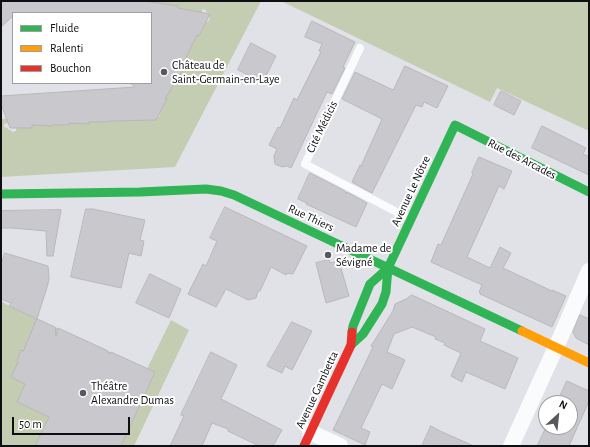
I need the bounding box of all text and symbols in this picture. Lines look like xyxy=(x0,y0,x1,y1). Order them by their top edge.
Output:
legend xyxy=(12,12,152,84)
text: Fluide xyxy=(50,22,79,34)
text: Ralenti xyxy=(50,42,83,54)
place label: Château de Saint-Germain-en-Laye xyxy=(172,58,280,86)
text: Bouchon xyxy=(50,62,91,74)
marker: Château de Saint-Germain-en-Laye xyxy=(159,67,169,77)
street label: Cité Médicis xyxy=(303,99,341,155)
street label: Rue des Arcades xyxy=(485,136,559,182)
street label: Avenue Le Nôtre xyxy=(388,153,434,229)
street label: Rue Thiers xyxy=(286,201,336,235)
place label: Madame de Sévigné xyxy=(336,241,391,269)
marker: Madame de Sévigné xyxy=(323,250,333,260)
street label: Avenue Gambetta xyxy=(293,349,341,431)
place label: Théâtre Alexandre Dumas xyxy=(91,379,174,407)
marker: Théâtre Alexandre Dumas xyxy=(78,388,88,398)
north arrow xyxy=(538,395,578,435)
text: N xyxy=(557,398,569,411)
scale bar xyxy=(14,409,132,435)
text: 50 m xyxy=(19,418,42,430)

